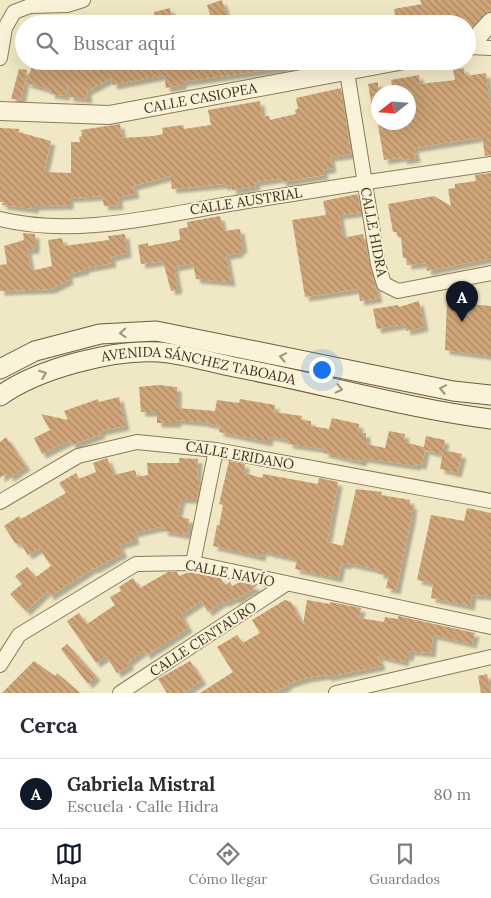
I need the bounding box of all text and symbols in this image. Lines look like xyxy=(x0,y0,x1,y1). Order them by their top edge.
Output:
search box xyxy=(15,15,476,70)
icon: search xyxy=(33,29,61,57)
text: Buscar aquí xyxy=(73,31,175,55)
street label: CALLE CASIOPEA xyxy=(142,79,259,117)
north arrow xyxy=(371,85,416,130)
street label: CALLE AUSTRIAL xyxy=(189,183,303,219)
street label: CALLE HIDRA xyxy=(356,186,392,279)
pin: A xyxy=(446,281,478,322)
one-way arrow xyxy=(119,328,127,339)
street label: AVENIDA SÁNCHEZ TABOADA xyxy=(99,343,298,389)
one-way arrow xyxy=(279,352,288,363)
your location xyxy=(309,357,335,383)
one-way arrow xyxy=(38,370,47,380)
one-way arrow xyxy=(335,383,344,394)
one-way arrow xyxy=(438,384,447,395)
street label: CALLE ERIDANO xyxy=(184,437,296,473)
street label: CALLE NAVÍO xyxy=(184,556,276,590)
street label: CALLE CENTAURO xyxy=(146,598,260,680)
text: Cerca xyxy=(20,712,78,739)
text: Gabriela Mistral xyxy=(67,772,215,796)
text: A xyxy=(31,784,41,804)
text: 80 m xyxy=(434,784,471,804)
text: Escuela · Calle Hidra xyxy=(67,796,219,816)
tab: Mapa xyxy=(51,840,87,888)
tab: Cómo llegar xyxy=(189,840,267,888)
tab: Guardados xyxy=(369,840,440,888)

